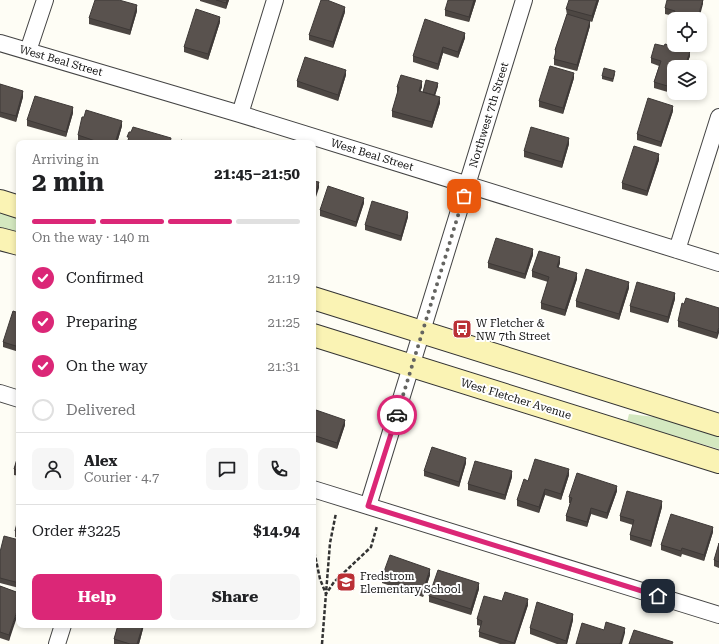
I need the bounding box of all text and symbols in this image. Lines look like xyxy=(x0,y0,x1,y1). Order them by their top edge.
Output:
map controls xyxy=(667,12,707,100)
button: locate xyxy=(667,12,707,52)
street label: West Beal Street xyxy=(18,43,104,79)
button: layers xyxy=(667,60,707,100)
street label: Northwest 7th Street xyxy=(467,61,511,169)
street label: West Beal Street xyxy=(329,136,415,174)
text: Arriving in xyxy=(32,152,99,167)
text: 21:45–21:50 xyxy=(214,165,300,183)
text: 2 min xyxy=(32,167,104,197)
pin xyxy=(447,179,481,213)
icon: bag xyxy=(453,185,475,207)
text: On the way · 140 m xyxy=(32,230,149,245)
icon: check xyxy=(32,267,54,289)
text: Confirmed xyxy=(66,269,144,287)
text: 21:19 xyxy=(268,271,300,286)
icon: check xyxy=(32,311,54,333)
text: Preparing xyxy=(66,313,137,331)
text: 21:25 xyxy=(268,315,300,330)
place label: W Fletcher & NW 7th Street xyxy=(476,317,550,343)
bus stop icon: W Fletcher & NW 7th Street xyxy=(451,318,473,340)
icon: check xyxy=(32,355,54,377)
text: On the way xyxy=(66,357,148,375)
text: 21:31 xyxy=(268,359,300,374)
street label: West Fletcher Avenue xyxy=(459,376,573,422)
courier xyxy=(377,395,417,435)
text: Delivered xyxy=(66,401,136,419)
icon: car xyxy=(386,404,408,426)
button: person xyxy=(32,448,74,490)
button: chat xyxy=(206,448,248,490)
button: phone xyxy=(258,448,300,490)
text: Alex xyxy=(84,452,117,470)
text: Courier · 4.7 xyxy=(84,470,159,485)
text: Order #3225 xyxy=(32,522,121,540)
text: $14.94 xyxy=(253,522,300,540)
place label: Fredstrom Elementary School xyxy=(360,570,461,596)
school or university icon: Fredstrom Elementary School xyxy=(335,571,357,593)
button: Help xyxy=(32,574,162,620)
button: Share xyxy=(170,574,300,620)
pin xyxy=(641,579,675,613)
icon: home xyxy=(647,585,669,607)

